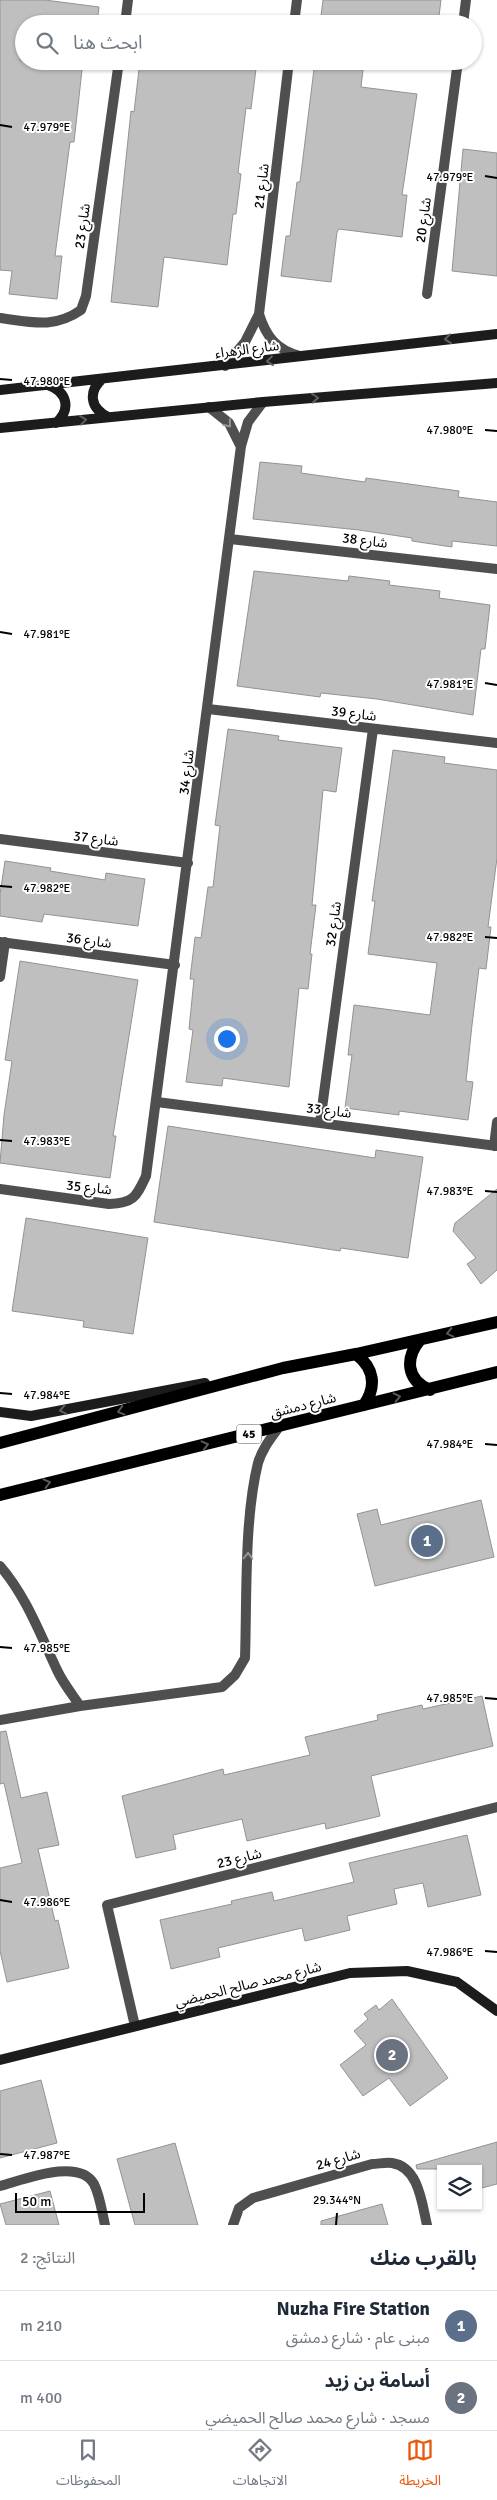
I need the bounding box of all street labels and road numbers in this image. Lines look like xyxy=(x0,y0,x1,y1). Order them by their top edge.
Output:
street label: شارع 21 xyxy=(250,162,275,210)
street label: شارع 20 xyxy=(412,196,437,244)
street label: شارع 23 xyxy=(71,202,96,250)
street label: شارع الزهراء xyxy=(214,337,280,364)
street label: شارع 38 xyxy=(341,529,389,554)
street label: شارع 39 xyxy=(330,702,378,727)
street label: شارع 34 xyxy=(175,748,200,796)
street label: شارع 37 xyxy=(72,827,120,852)
street label: شارع 32 xyxy=(322,900,347,948)
street label: شارع 36 xyxy=(65,929,113,954)
street label: شارع 33 xyxy=(305,1099,353,1124)
street label: شارع 35 xyxy=(65,1177,112,1200)
street label: شارع دمشق xyxy=(268,1389,338,1424)
road number: 45 xyxy=(236,1425,262,1444)
street label: شارع 23 xyxy=(215,1845,264,1874)
street label: شارع محمد صالح الحميضي xyxy=(173,1958,324,2013)
street label: شارع 24 xyxy=(314,2145,363,2176)

